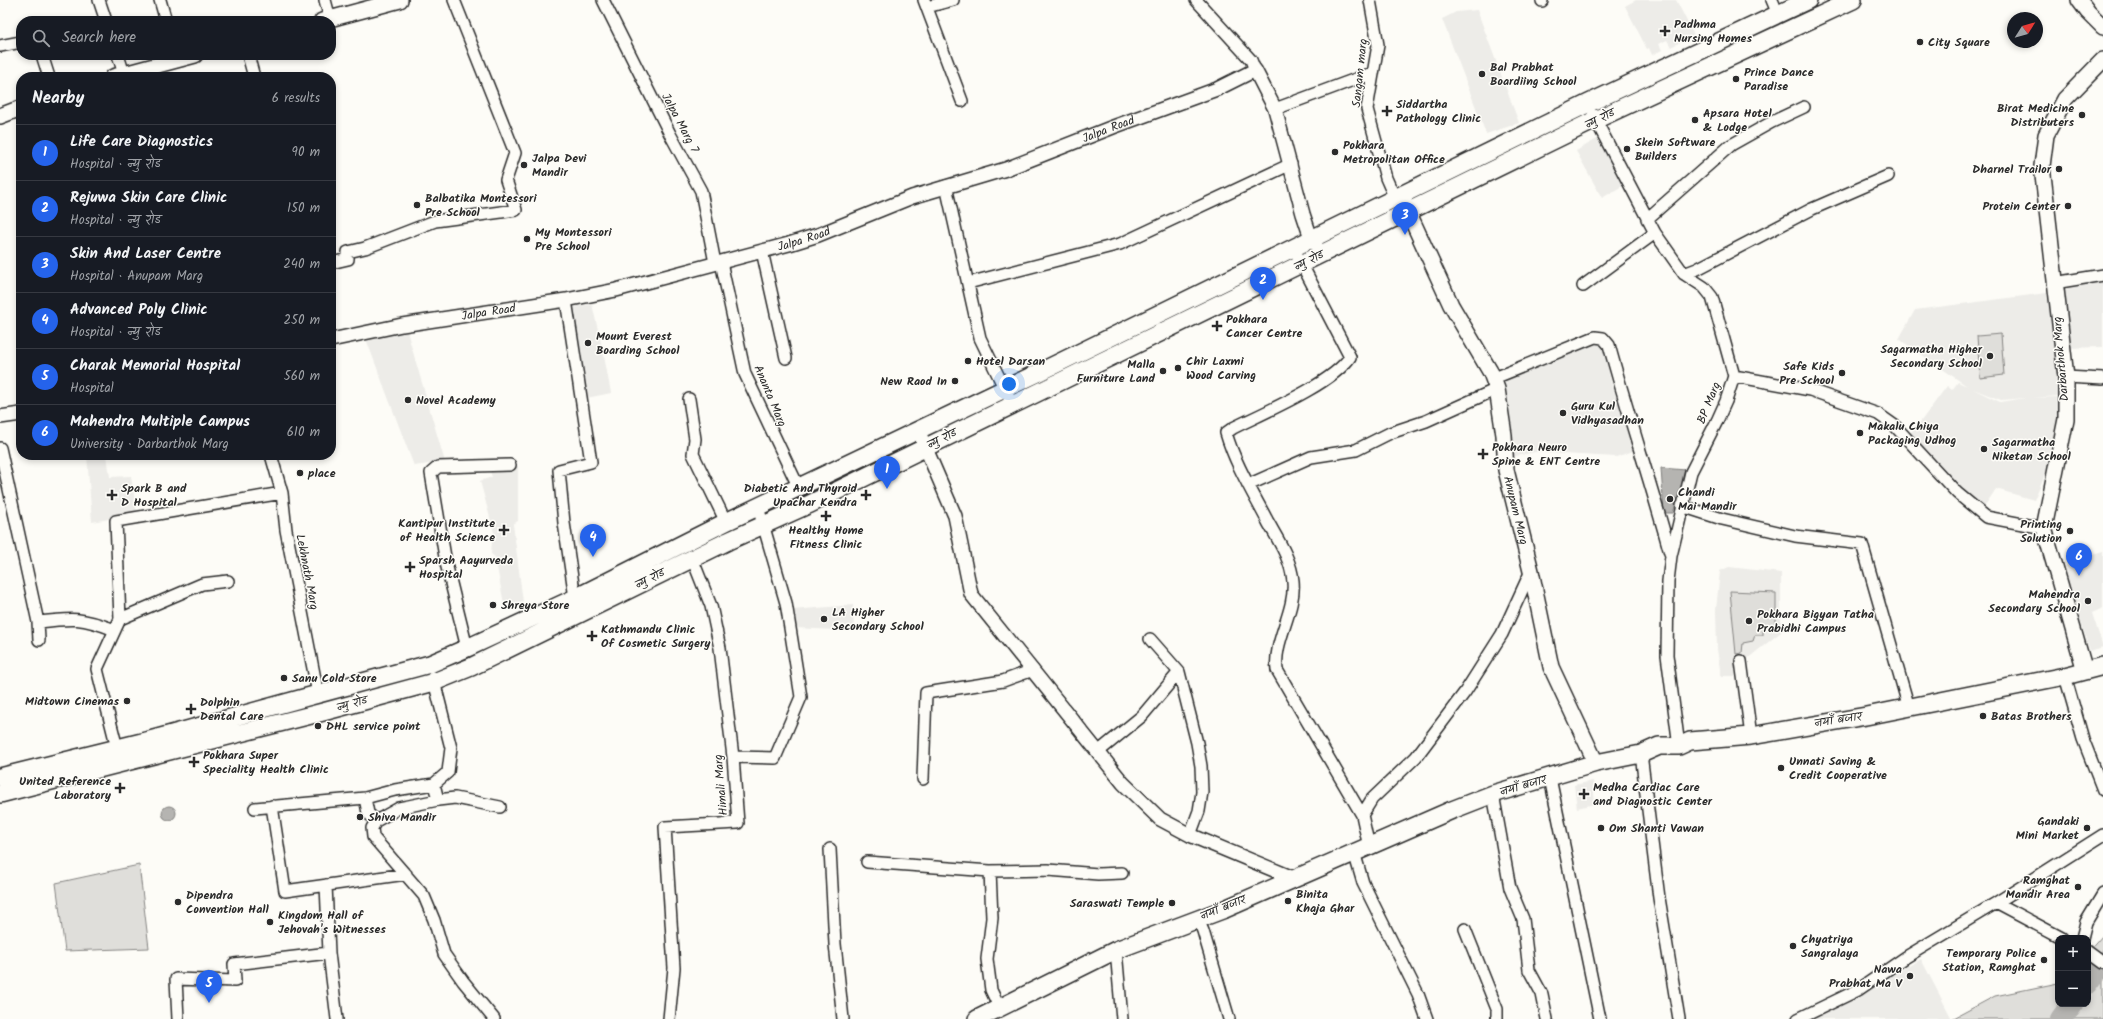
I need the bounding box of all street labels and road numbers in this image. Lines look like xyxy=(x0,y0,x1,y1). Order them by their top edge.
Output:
street label: Sangam marg xyxy=(1347,37,1373,108)
street label: Jalpa Marg 7 xyxy=(656,90,704,157)
street label: न्यु रोड xyxy=(1582,103,1620,134)
street label: Jalpa Road xyxy=(1079,110,1138,148)
street label: Jalpa Road xyxy=(775,221,834,256)
street label: न्यु रोड xyxy=(1291,245,1329,276)
street label: Jalpa Road xyxy=(460,298,518,325)
street label: Darbarthok Marg xyxy=(2048,316,2074,402)
street label: Ananta Marg xyxy=(748,362,792,430)
street label: BP Marg xyxy=(1692,379,1726,427)
street label: न्यु रोड xyxy=(924,423,962,454)
street label: Anupam Marg xyxy=(1498,474,1534,547)
street label: Lekhnath Marg xyxy=(290,533,324,612)
street label: न्यु रोड xyxy=(632,563,670,594)
street label: न्यु रोड xyxy=(335,690,371,717)
street label: नयाँ बजार xyxy=(1813,707,1865,733)
street label: Himali Marg xyxy=(709,753,733,816)
street label: नयाँ बजार xyxy=(1498,770,1550,802)
street label: नयाँ बजार xyxy=(1197,890,1250,926)

